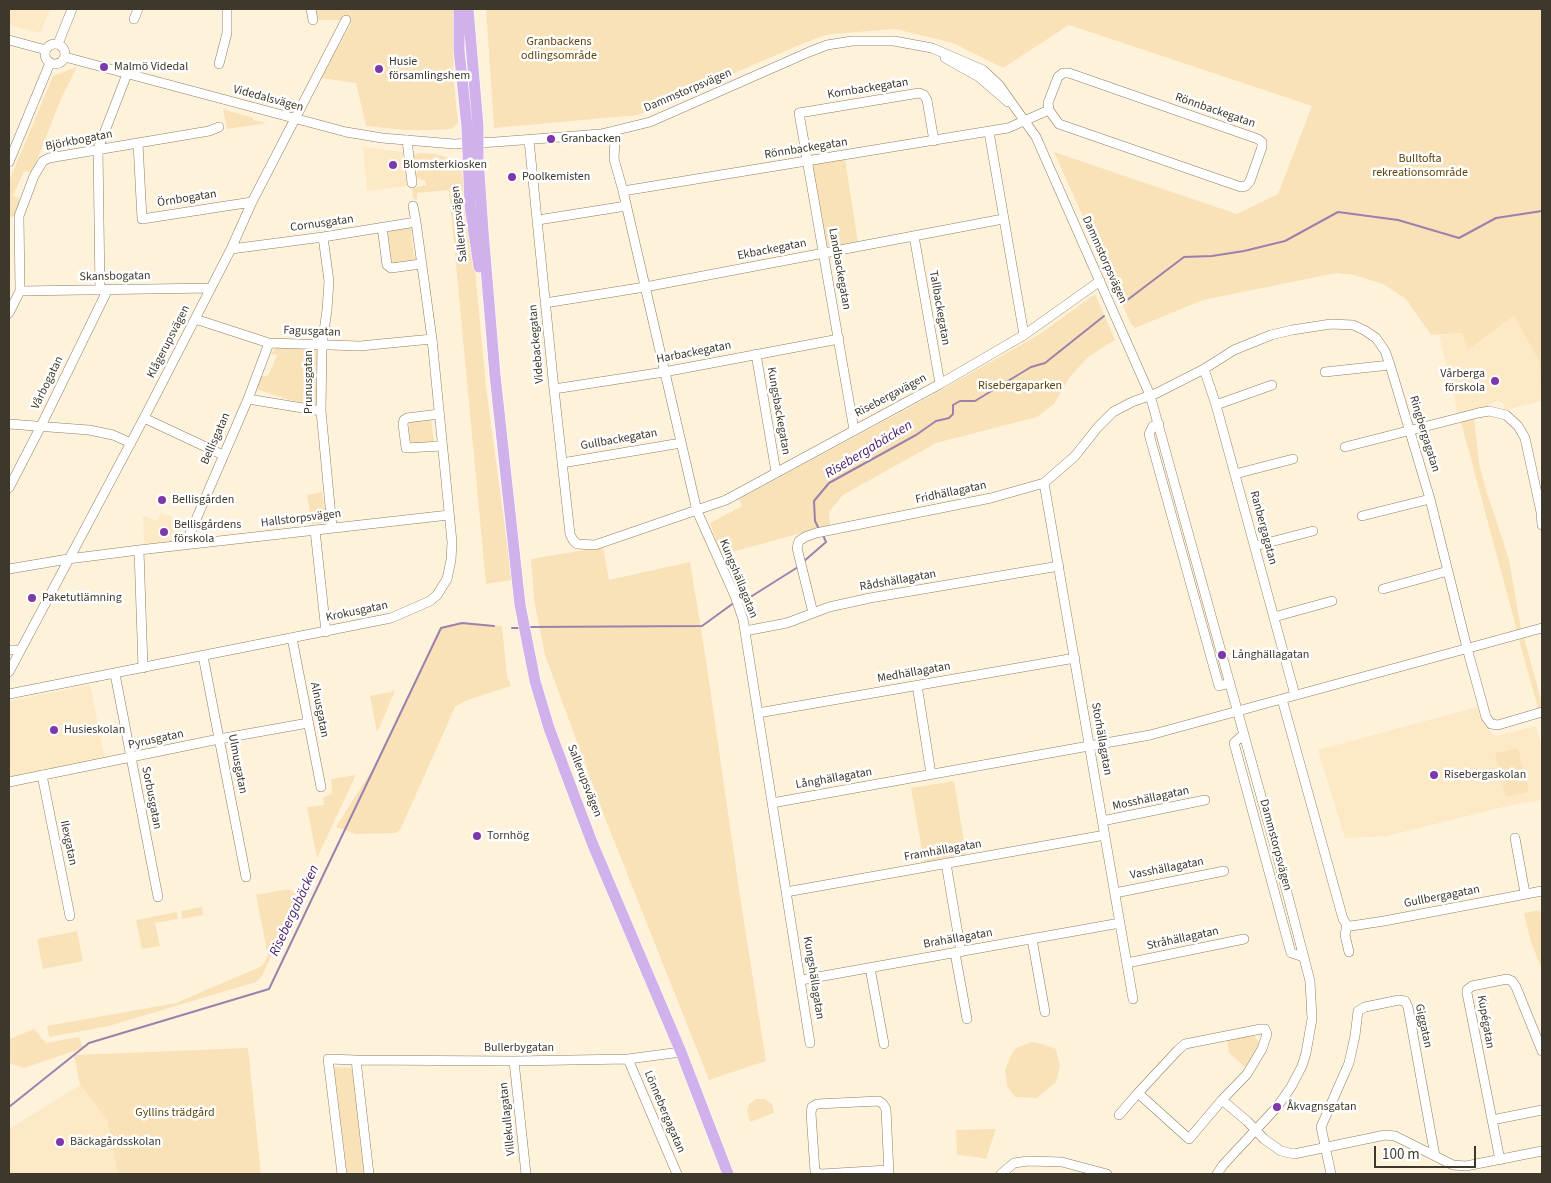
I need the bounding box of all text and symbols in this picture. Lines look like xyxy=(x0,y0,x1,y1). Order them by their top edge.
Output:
park label: Granbackens odlingsområde xyxy=(521,35,597,63)
place label: Husie församlingshem xyxy=(389,55,470,83)
place label: Malmö Videdal xyxy=(114,60,188,74)
marker: Malmö Videdal xyxy=(98,61,110,73)
marker: Husie församlingshem xyxy=(373,63,385,75)
street label: Dammstorpsvägen xyxy=(642,66,734,116)
street label: Kornbackegatan xyxy=(826,75,910,103)
street label: Videdalsvägen xyxy=(231,83,305,115)
street label: Rönnbackegatan xyxy=(1173,91,1257,131)
street label: Björkbogatan xyxy=(44,127,114,155)
place label: Granbacken xyxy=(561,132,621,146)
marker: Granbacken xyxy=(545,133,557,145)
street label: Rönnbackegatan xyxy=(763,135,849,163)
park label: Bulltofta rekreationsområde xyxy=(1372,152,1468,180)
place label: Blomsterkiosken xyxy=(403,158,487,172)
marker: Blomsterkiosken xyxy=(387,159,399,171)
place label: Poolkemisten xyxy=(522,170,590,184)
marker: Poolkemisten xyxy=(506,171,518,183)
street label: Sallerupsvägen xyxy=(449,185,471,263)
street label: Örnbogatan xyxy=(156,187,218,211)
street label: Cornusgatan xyxy=(289,212,355,236)
street label: Dammstorpsvägen xyxy=(1078,214,1130,306)
street label: Landbackegatan xyxy=(825,227,853,311)
street label: Ekbackegatan xyxy=(736,236,808,264)
street label: Skansbogatan xyxy=(79,269,151,285)
street label: Tallbackegatan xyxy=(925,270,953,346)
street label: Klågerupsvägen xyxy=(144,303,194,381)
street label: Videbackegatan xyxy=(526,304,548,384)
street label: Fagusgatan xyxy=(283,324,341,340)
street label: Harbackegatan xyxy=(655,339,733,367)
street label: Prunusgatan xyxy=(302,350,316,414)
street label: Vårbogatan xyxy=(29,354,67,412)
street label: Kungsbackegatan xyxy=(763,366,793,456)
place label: Vårberga förskola xyxy=(1440,367,1485,395)
street label: Risebergavägen xyxy=(853,371,929,421)
marker: Vårberga förskola xyxy=(1489,375,1501,387)
park label: Risebergaparken xyxy=(978,379,1062,393)
street label: Ringbergagatan xyxy=(1406,394,1442,474)
street label: Bellisgatan xyxy=(198,411,234,467)
water label: Risebergabäcken xyxy=(822,417,916,483)
street label: Gullbackegatan xyxy=(579,426,659,454)
street label: Fridhällagatan xyxy=(914,478,988,508)
street label: Ranbergagatan xyxy=(1246,489,1280,567)
place label: Bellisgården xyxy=(172,493,234,507)
marker: Bellisgården xyxy=(156,494,168,506)
street label: Hallstorpsvägen xyxy=(260,507,342,531)
place label: Bellisgårdens förskola xyxy=(174,518,241,546)
marker: Bellisgårdens förskola xyxy=(158,526,170,538)
street label: Kungshällagatan xyxy=(716,537,760,621)
street label: Rådshällagatan xyxy=(859,567,937,595)
place label: Paketutlämning xyxy=(42,591,122,605)
marker: Paketutlämning xyxy=(26,592,38,604)
street label: Krokusgatan xyxy=(325,598,389,626)
place label: Långhällagatan xyxy=(1232,648,1309,662)
marker: Långhällagatan xyxy=(1216,649,1228,661)
street label: Medhällagatan xyxy=(876,659,952,687)
street label: Alnusgatan xyxy=(307,681,331,739)
street label: Storhällagatan xyxy=(1088,702,1114,776)
place label: Husieskolan xyxy=(64,723,125,737)
marker: Husieskolan xyxy=(48,724,60,736)
street label: Pyrusgatan xyxy=(127,727,185,753)
street label: Ulmusgatan xyxy=(224,733,250,795)
street label: Sallerupsvägen xyxy=(564,743,604,819)
street label: Sorbusgatan xyxy=(138,765,164,831)
street label: Långhällagatan xyxy=(795,765,873,793)
place label: Risebergaskolan xyxy=(1444,768,1526,782)
marker: Risebergaskolan xyxy=(1428,769,1440,781)
street label: Mosshällagatan xyxy=(1111,784,1191,814)
street label: Dammstorpsvägen xyxy=(1256,798,1294,892)
street label: Ilexgatan xyxy=(56,819,80,867)
place label: Tornhög xyxy=(487,829,529,843)
marker: Tornhög xyxy=(471,830,483,842)
street label: Framhällagatan xyxy=(903,837,983,865)
street label: Vasshällagatan xyxy=(1129,855,1205,883)
water label: Risebergabäcken xyxy=(267,863,323,959)
street label: Gullbergagatan xyxy=(1403,883,1481,911)
street label: Stråhällagatan xyxy=(1146,924,1220,954)
street label: Brahällagatan xyxy=(922,926,994,952)
street label: Kungshällagatan xyxy=(799,935,827,1021)
street label: Kupégatan xyxy=(1473,994,1497,1050)
street label: Giggatan xyxy=(1411,1003,1435,1049)
street label: Bullerbygatan xyxy=(484,1041,554,1055)
street label: Lönnebergagatan xyxy=(640,1069,688,1155)
street label: Villekullagatan xyxy=(497,1082,519,1156)
place label: Åkvagnsgatan xyxy=(1287,1100,1357,1114)
marker: Åkvagnsgatan xyxy=(1271,1101,1283,1113)
park label: Gyllins trädgård xyxy=(135,1106,215,1120)
place label: Bäckagårdsskolan xyxy=(70,1135,161,1149)
marker: Bäckagårdsskolan xyxy=(54,1136,66,1148)
scale bar xyxy=(1376,1136,1478,1168)
text: 100 m xyxy=(1382,1144,1420,1165)

